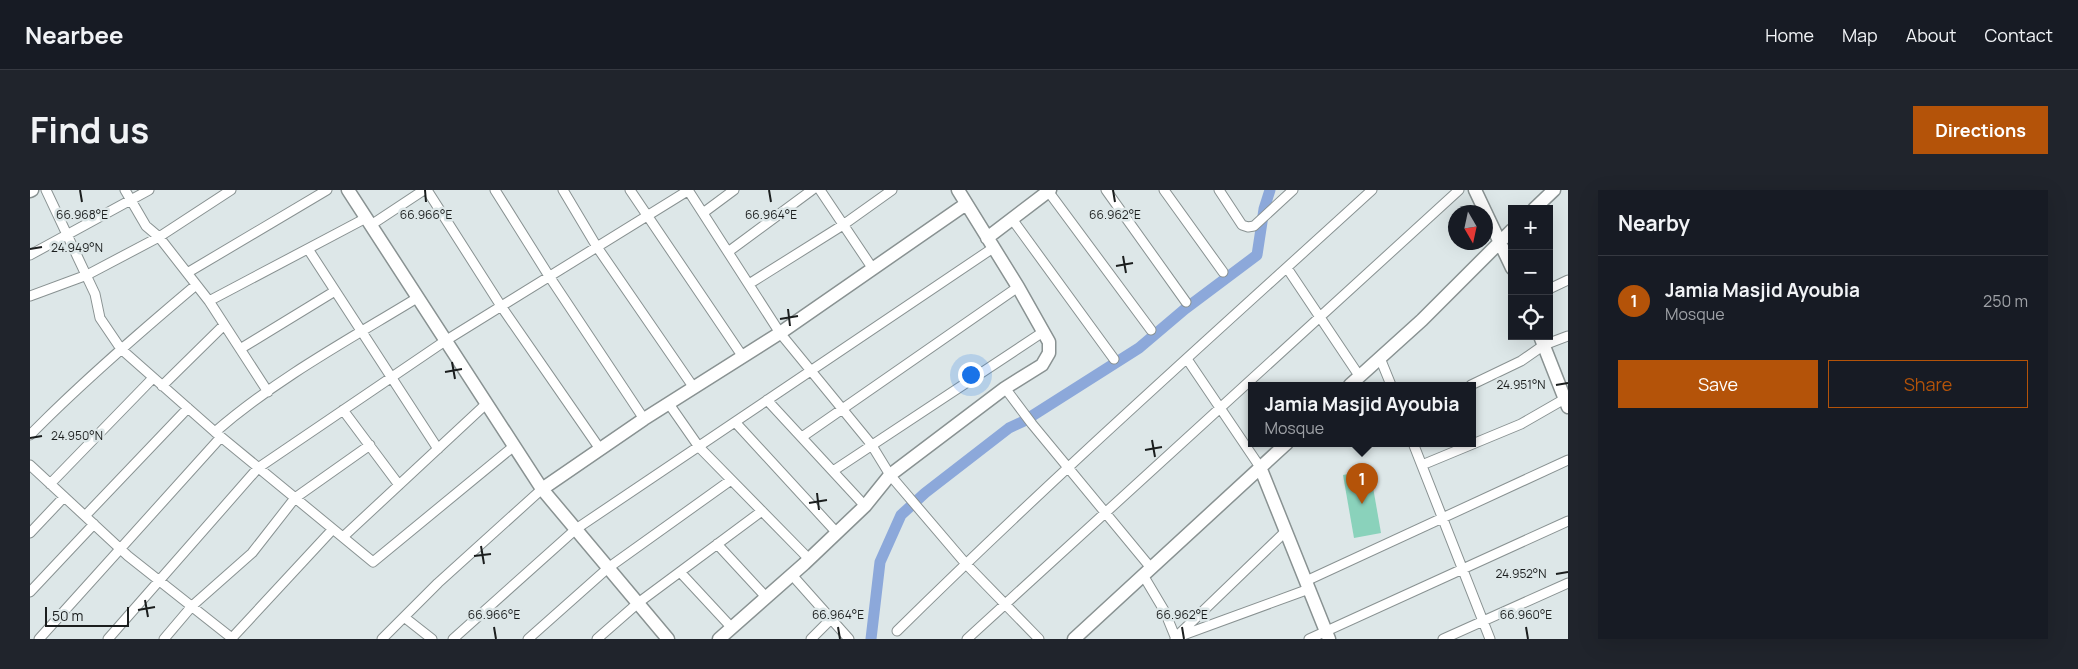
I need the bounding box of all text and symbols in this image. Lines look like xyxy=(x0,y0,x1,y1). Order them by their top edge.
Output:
text: Nearbee xyxy=(25,18,124,51)
text: Home xyxy=(1765,23,1814,47)
text: Map xyxy=(1842,23,1878,47)
text: About xyxy=(1906,23,1956,47)
text: Contact xyxy=(1984,23,2053,47)
text: Find us xyxy=(30,106,149,154)
button: Directions xyxy=(1913,106,2048,154)
north arrow xyxy=(1448,205,1493,250)
map controls xyxy=(1508,205,1553,340)
button: + xyxy=(1508,205,1553,250)
text: 66.968°E xyxy=(56,206,108,223)
text: 66.966°E xyxy=(400,206,452,223)
text: 66.964°E xyxy=(745,206,797,223)
text: 66.962°E xyxy=(1089,206,1141,223)
text: Nearby xyxy=(1618,209,1690,237)
text: 24.949°N xyxy=(51,239,103,256)
button: − xyxy=(1508,250,1553,295)
text: Jamia Masjid Ayoubia xyxy=(1665,277,1860,303)
text: 1 xyxy=(1630,290,1638,312)
text: 250 m xyxy=(1983,290,2028,312)
button: locate xyxy=(1508,295,1553,340)
text: Mosque xyxy=(1665,303,1725,325)
button: Save xyxy=(1618,360,1818,408)
button: Share xyxy=(1828,360,2028,408)
your location xyxy=(958,362,984,388)
text: 24.951°N xyxy=(1496,376,1546,393)
popup xyxy=(1248,382,1476,447)
text: Jamia Masjid Ayoubia xyxy=(1264,391,1460,417)
text: Mosque xyxy=(1264,417,1324,439)
text: 24.950°N xyxy=(51,427,103,444)
pin: 1 xyxy=(1346,463,1378,504)
text: 24.952°N xyxy=(1496,565,1546,582)
scale bar xyxy=(45,604,129,627)
text: 50 m xyxy=(52,606,83,625)
text: 66.966°E xyxy=(468,606,520,623)
text: 66.964°E xyxy=(812,606,864,623)
text: 66.962°E xyxy=(1156,606,1208,623)
text: 66.960°E xyxy=(1500,606,1552,623)

